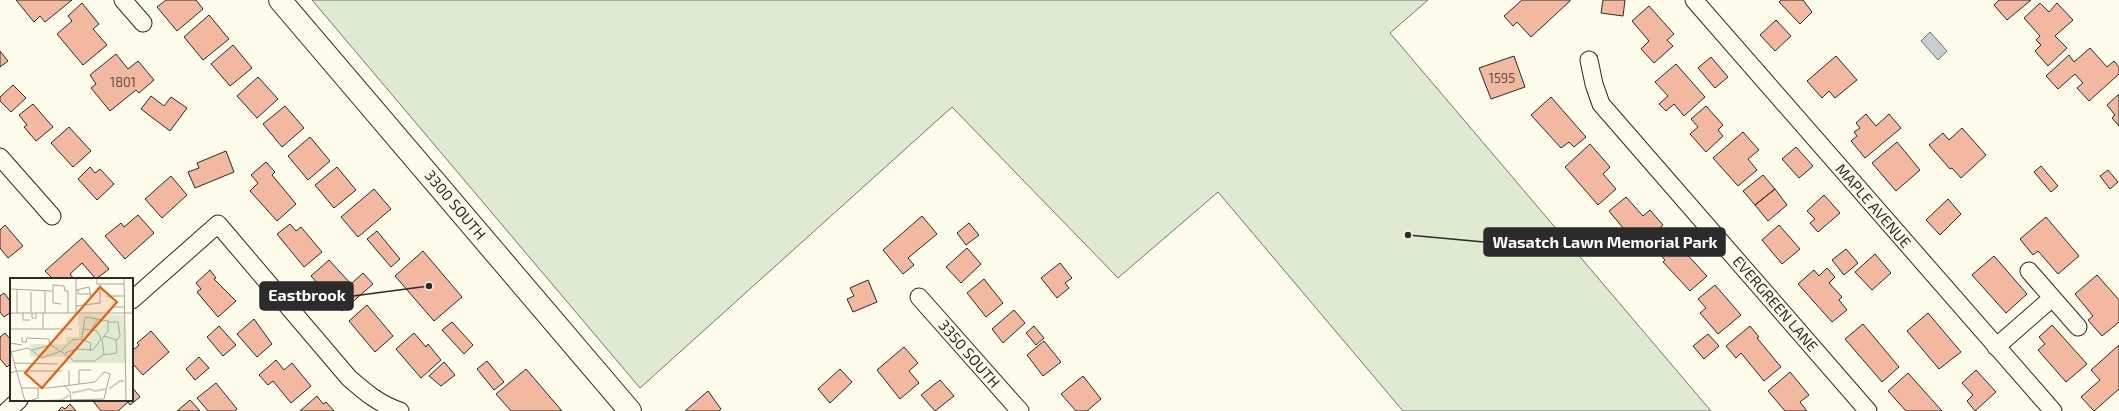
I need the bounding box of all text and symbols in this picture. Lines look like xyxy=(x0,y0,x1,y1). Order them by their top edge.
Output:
house number: 1595 xyxy=(1489,70,1515,86)
house number: 1801 xyxy=(110,74,136,90)
street label: MAPLE AVENUE xyxy=(1832,160,1915,251)
street label: 3300 SOUTH xyxy=(421,166,490,243)
callout: Wasatch Lawn Memorial Park xyxy=(1484,228,1725,256)
text: Wasatch Lawn Memorial Park xyxy=(1493,232,1718,251)
street label: EVERGREEN LANE xyxy=(1729,252,1822,355)
inset map xyxy=(10,278,133,401)
callout: Eastbrook xyxy=(260,282,353,310)
text: Eastbrook xyxy=(268,285,346,304)
street label: 3350 SOUTH xyxy=(935,316,1004,391)

